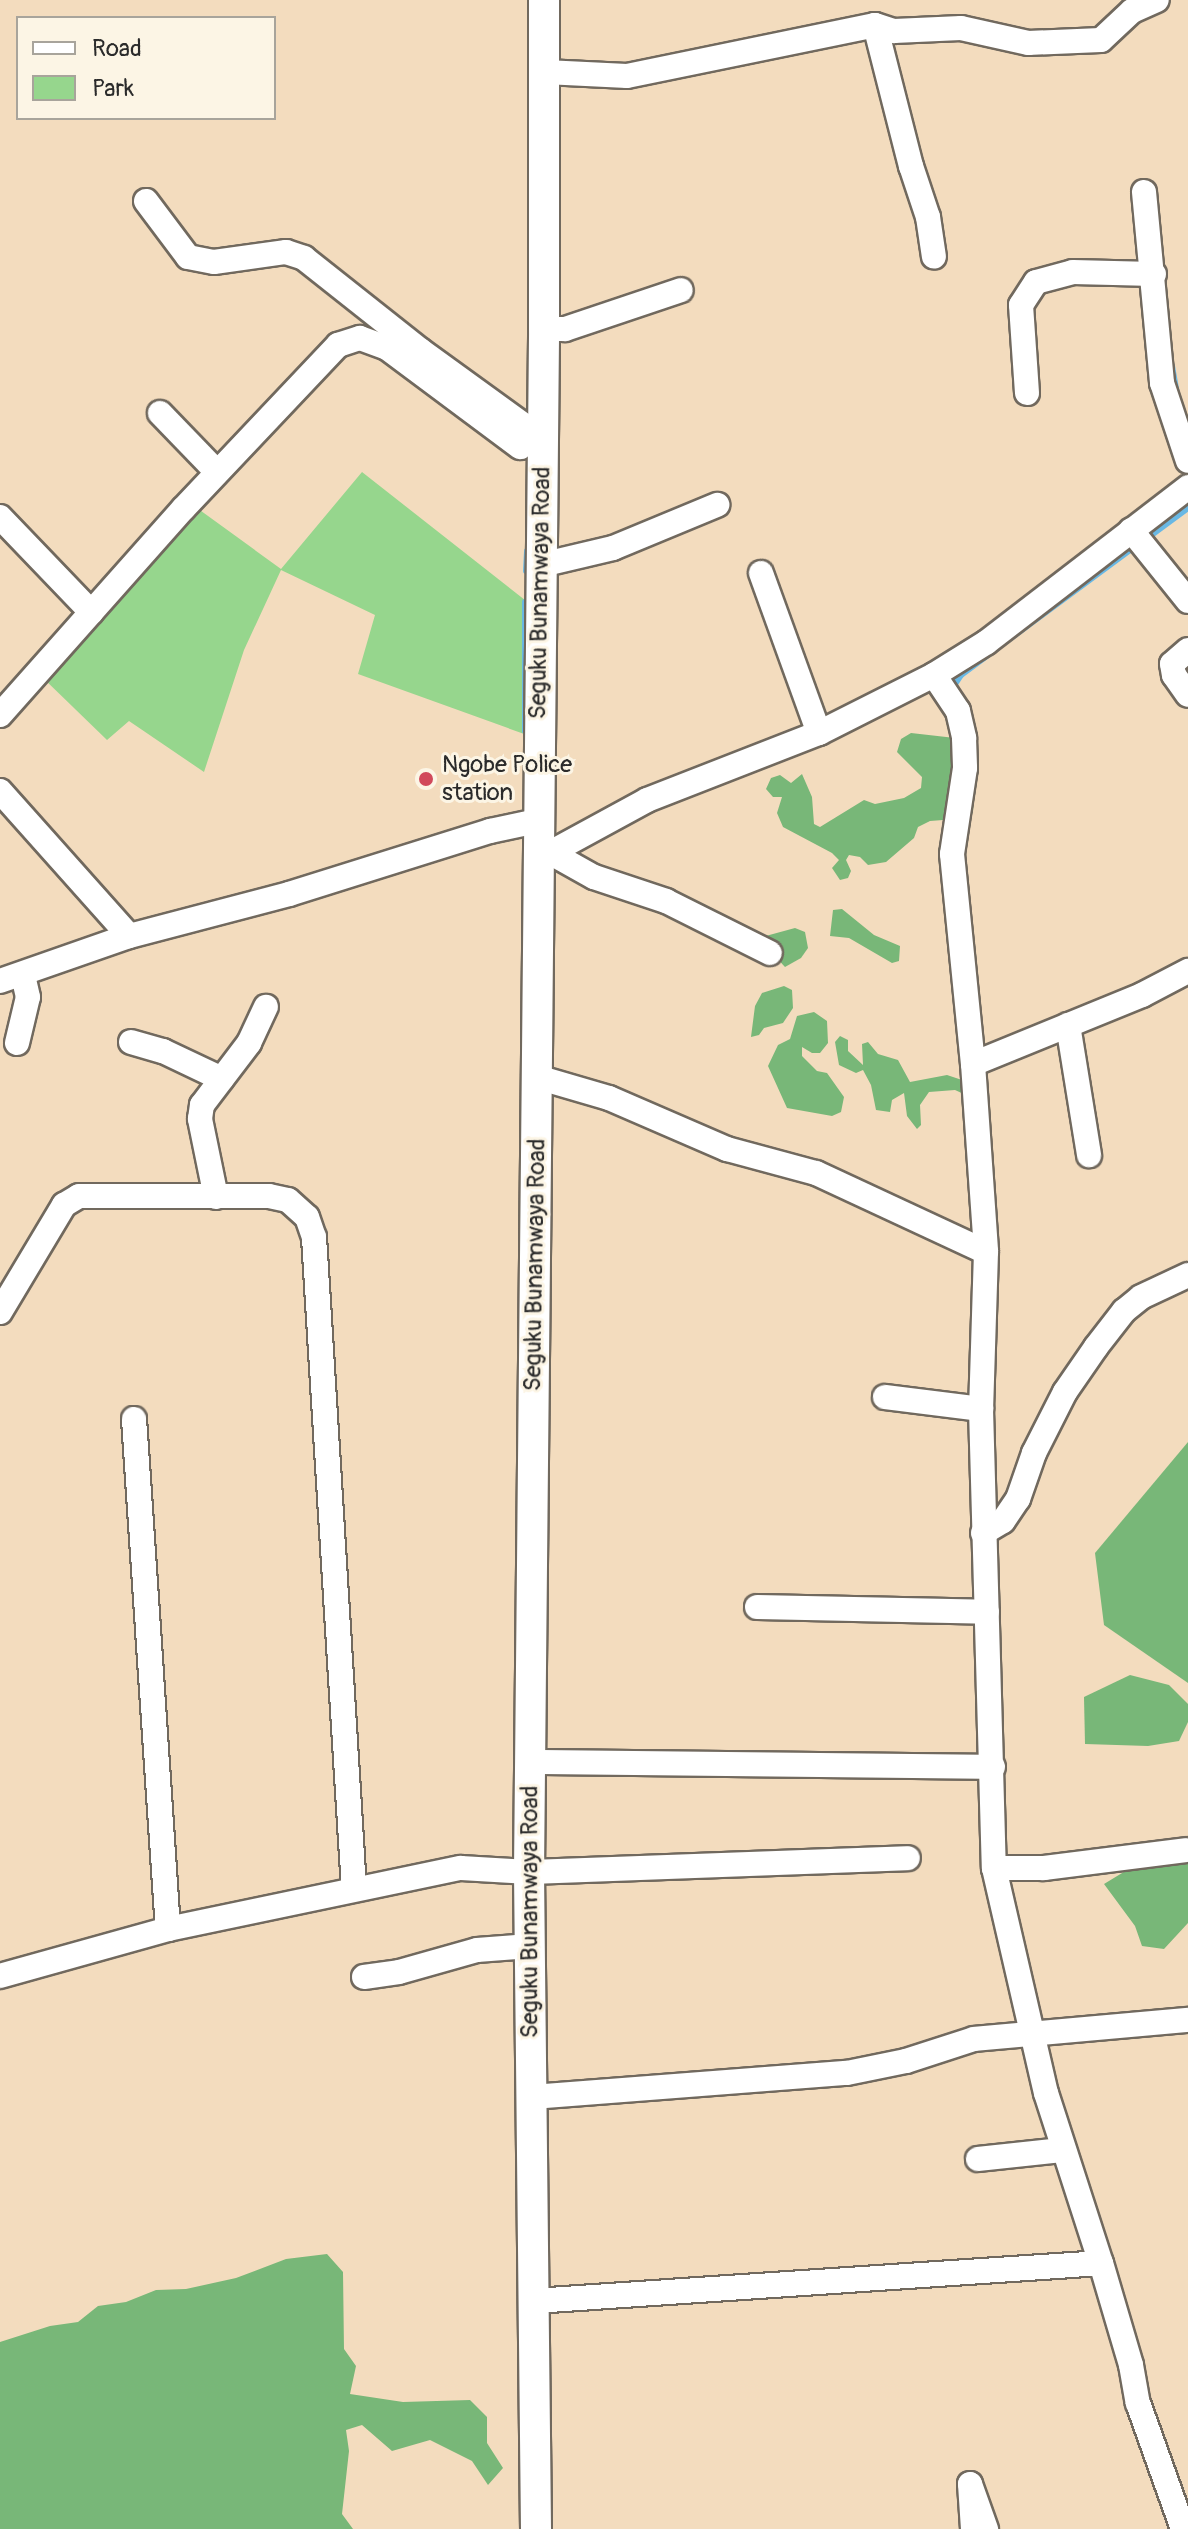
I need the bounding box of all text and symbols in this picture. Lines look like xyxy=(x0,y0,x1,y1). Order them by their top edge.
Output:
legend xyxy=(16,16,276,120)
text: Road xyxy=(92,34,142,63)
text: Park xyxy=(92,74,134,103)
street label: Seguku Bunamwaya Road xyxy=(523,466,557,720)
place label: Ngobe Police station xyxy=(442,751,572,807)
marker: Ngobe Police station xyxy=(417,770,435,788)
street label: Seguku Bunamwaya Road xyxy=(518,1138,552,1392)
street label: Seguku Bunamwaya Road xyxy=(516,1786,544,2038)

